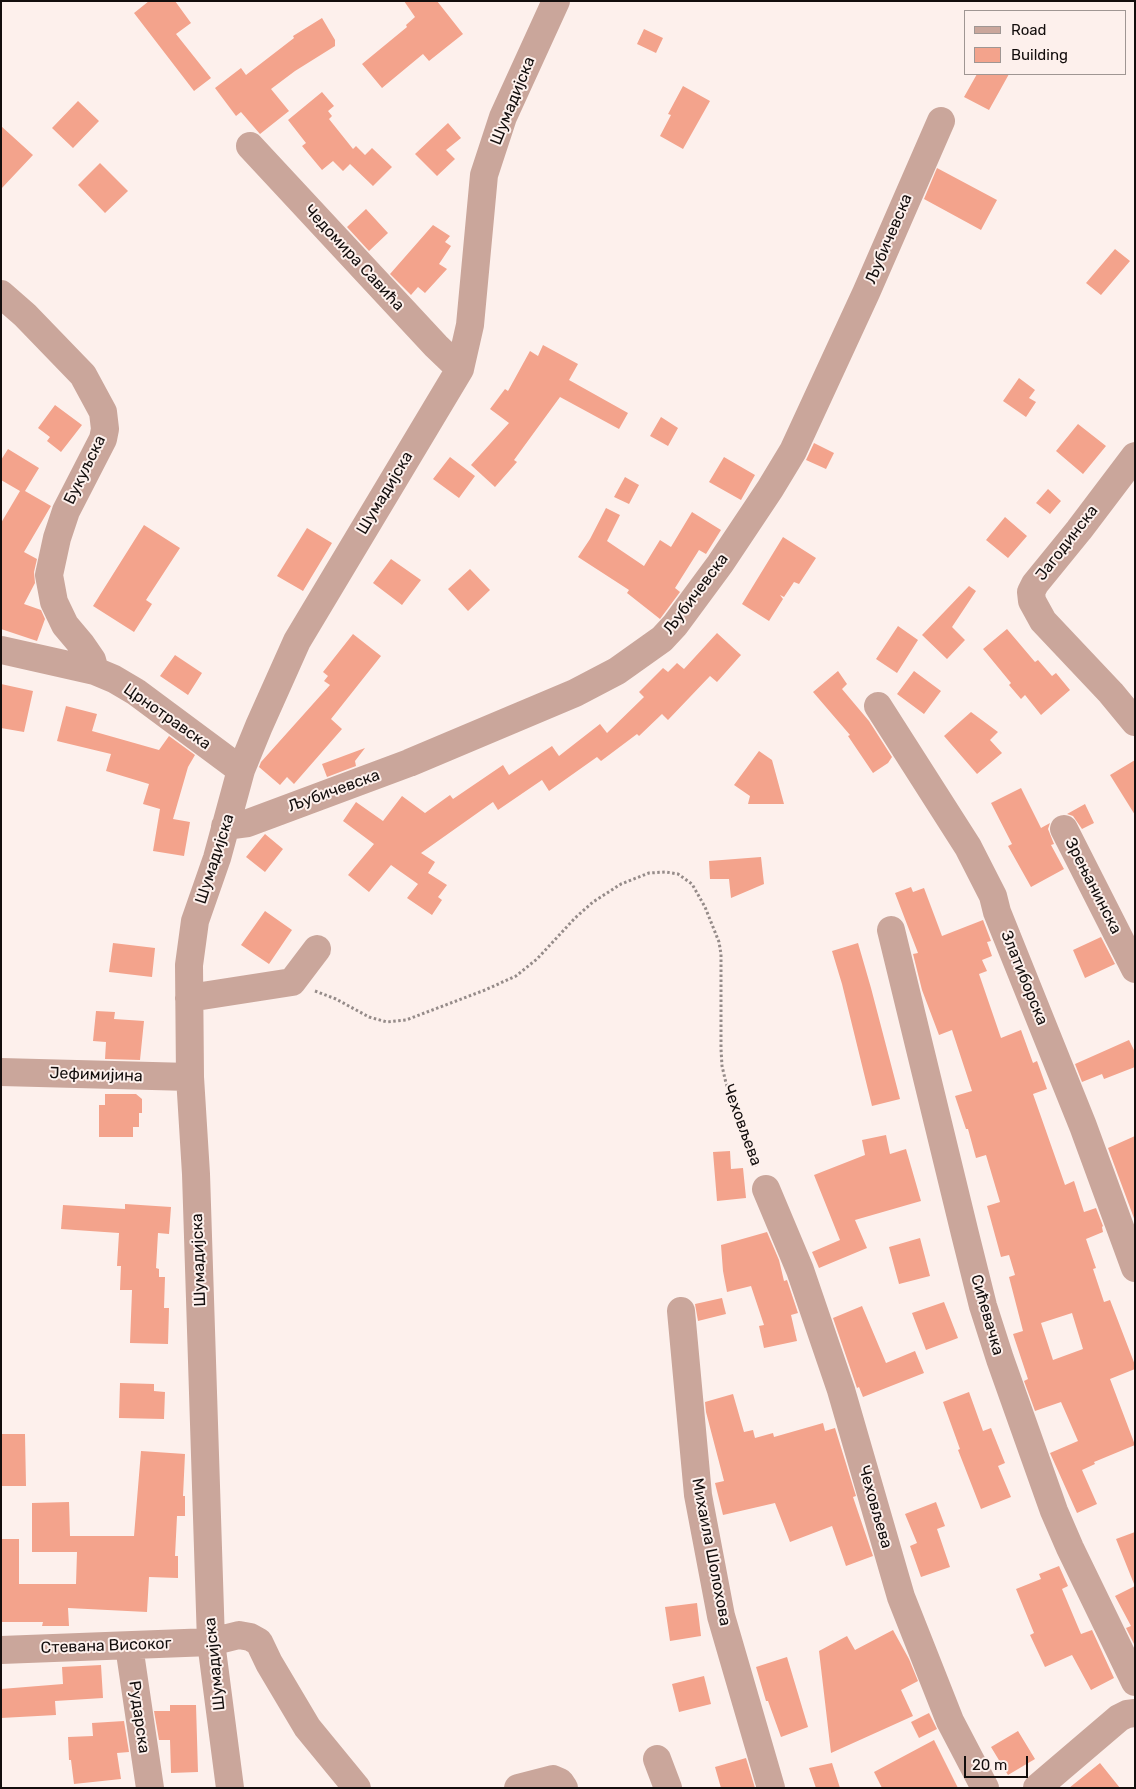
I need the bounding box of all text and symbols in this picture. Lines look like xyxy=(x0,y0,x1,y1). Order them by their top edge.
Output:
legend xyxy=(964,10,1126,75)
text: Road xyxy=(1011,21,1047,39)
text: Building xyxy=(1011,46,1068,64)
street label: Шумадијска xyxy=(487,54,539,148)
street label: Љубичевска xyxy=(861,191,917,287)
street label: Чедомира Савића xyxy=(300,201,408,315)
street label: Букуљска xyxy=(60,432,110,508)
street label: Шумадијска xyxy=(353,448,417,538)
street label: Јагодинска xyxy=(1032,502,1102,584)
street label: Љубичевска xyxy=(659,550,733,638)
street label: Црнотравска xyxy=(120,680,214,754)
street label: Љубичевска xyxy=(285,766,383,816)
street label: Шумадијска xyxy=(191,812,239,906)
street label: Зрењанинска xyxy=(1061,835,1125,937)
street label: Златиборска xyxy=(996,928,1052,1028)
street label: Јефимијина xyxy=(49,1064,143,1086)
street label: Чеховљева xyxy=(718,1082,766,1168)
street label: Шумадијска xyxy=(188,1213,210,1307)
street label: Сићевачка xyxy=(966,1272,1008,1358)
street label: Чеховљева xyxy=(854,1463,896,1551)
street label: Михаила Шолохова xyxy=(687,1476,735,1628)
street label: Шумадијска xyxy=(201,1617,229,1711)
street label: Стевана Високог xyxy=(40,1634,172,1658)
street label: Рударска xyxy=(124,1679,154,1755)
scale bar xyxy=(966,1746,1030,1778)
text: 20 m xyxy=(972,1756,1007,1774)

